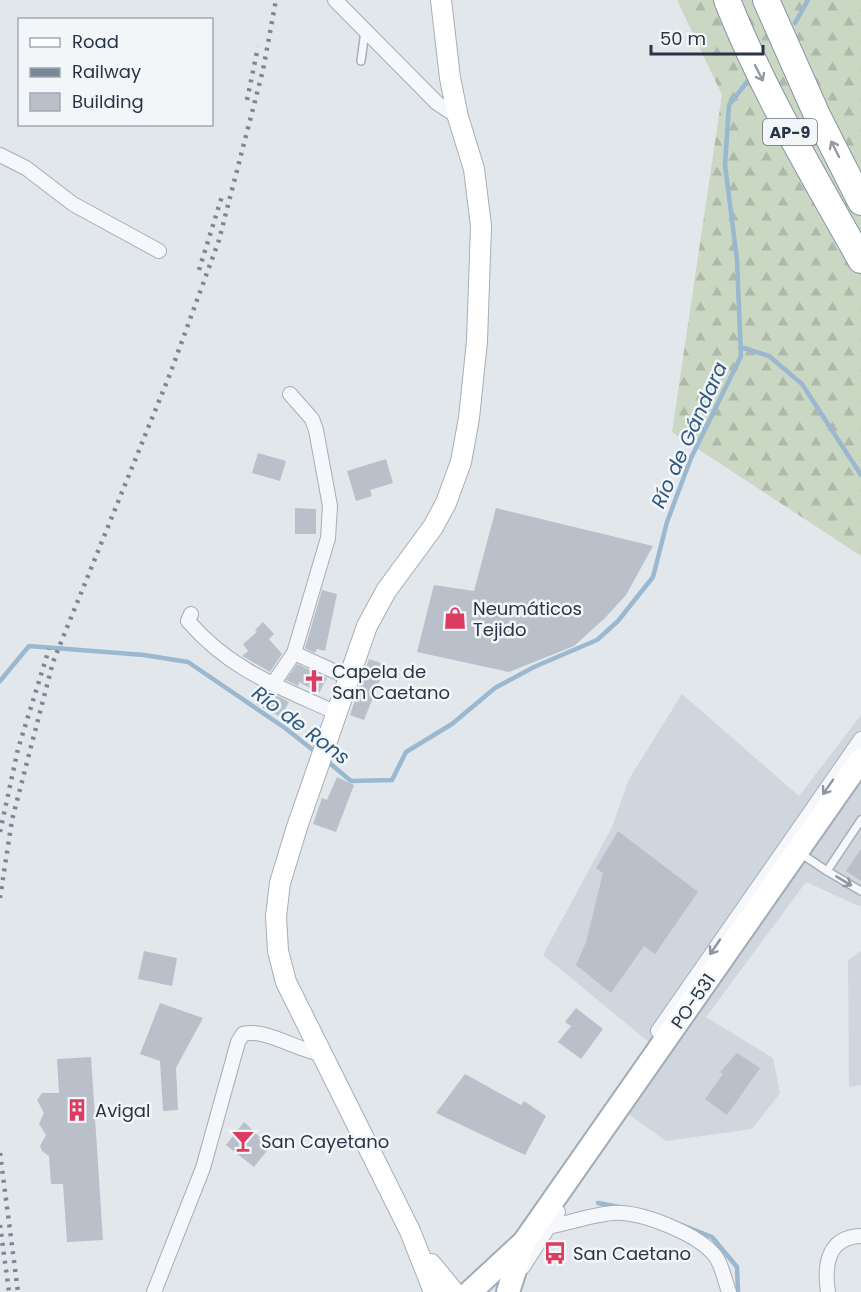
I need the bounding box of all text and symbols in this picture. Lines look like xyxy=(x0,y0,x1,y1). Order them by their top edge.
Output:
legend xyxy=(18,18,213,126)
scale bar xyxy=(651,18,764,56)
text: 50 m xyxy=(660,26,706,51)
text: Road xyxy=(72,29,119,54)
text: Railway xyxy=(72,59,141,84)
one-way arrow xyxy=(754,63,766,81)
text: Building xyxy=(72,89,144,114)
road number: AP-9 xyxy=(763,119,817,145)
one-way arrow xyxy=(828,141,840,159)
water label: Río de Gándara xyxy=(644,357,734,513)
place label: Neumáticos Tejido xyxy=(473,596,582,642)
shop icon: Neumáticos Tejido xyxy=(442,605,468,631)
place label: Capela de San Caetano xyxy=(332,659,450,705)
church icon: Capela de San Caetano xyxy=(301,668,327,694)
water label: Río de Rons xyxy=(246,679,356,771)
one-way arrow xyxy=(822,779,834,795)
one-way arrow xyxy=(835,875,852,887)
one-way arrow xyxy=(709,938,721,955)
street label: PO-531 xyxy=(665,968,721,1034)
building icon: Avigal xyxy=(64,1097,90,1123)
place label: Avigal xyxy=(95,1098,150,1123)
bar icon: San Cayetano xyxy=(230,1128,256,1154)
place label: San Cayetano xyxy=(261,1129,389,1154)
bus stop icon: San Caetano xyxy=(542,1240,568,1266)
place label: San Caetano xyxy=(573,1241,691,1266)

